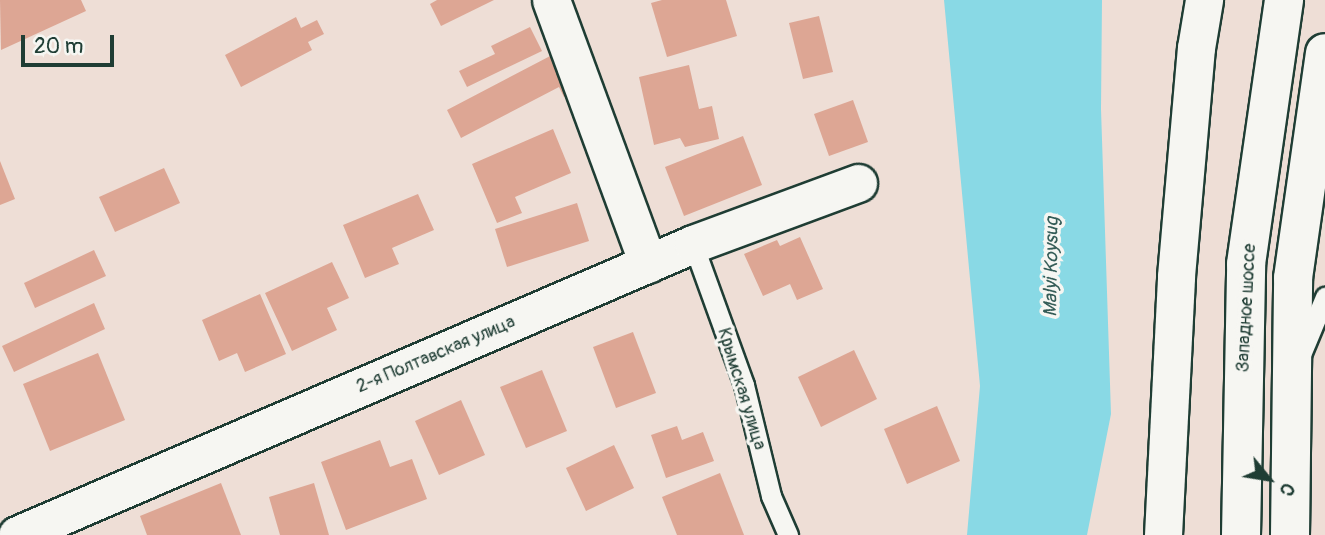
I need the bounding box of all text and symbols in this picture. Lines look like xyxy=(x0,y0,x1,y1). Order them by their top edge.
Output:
scale bar xyxy=(24,21,117,65)
text: 20 m xyxy=(34,33,83,60)
water label: Malyi Koysug xyxy=(1040,217,1064,317)
street label: Западное шоссе xyxy=(1233,243,1261,373)
street label: 2-я Полтавская улица xyxy=(353,312,519,398)
street label: Крымская улица xyxy=(712,325,770,453)
north arrow xyxy=(1234,444,1304,514)
text: С xyxy=(1274,478,1301,501)

